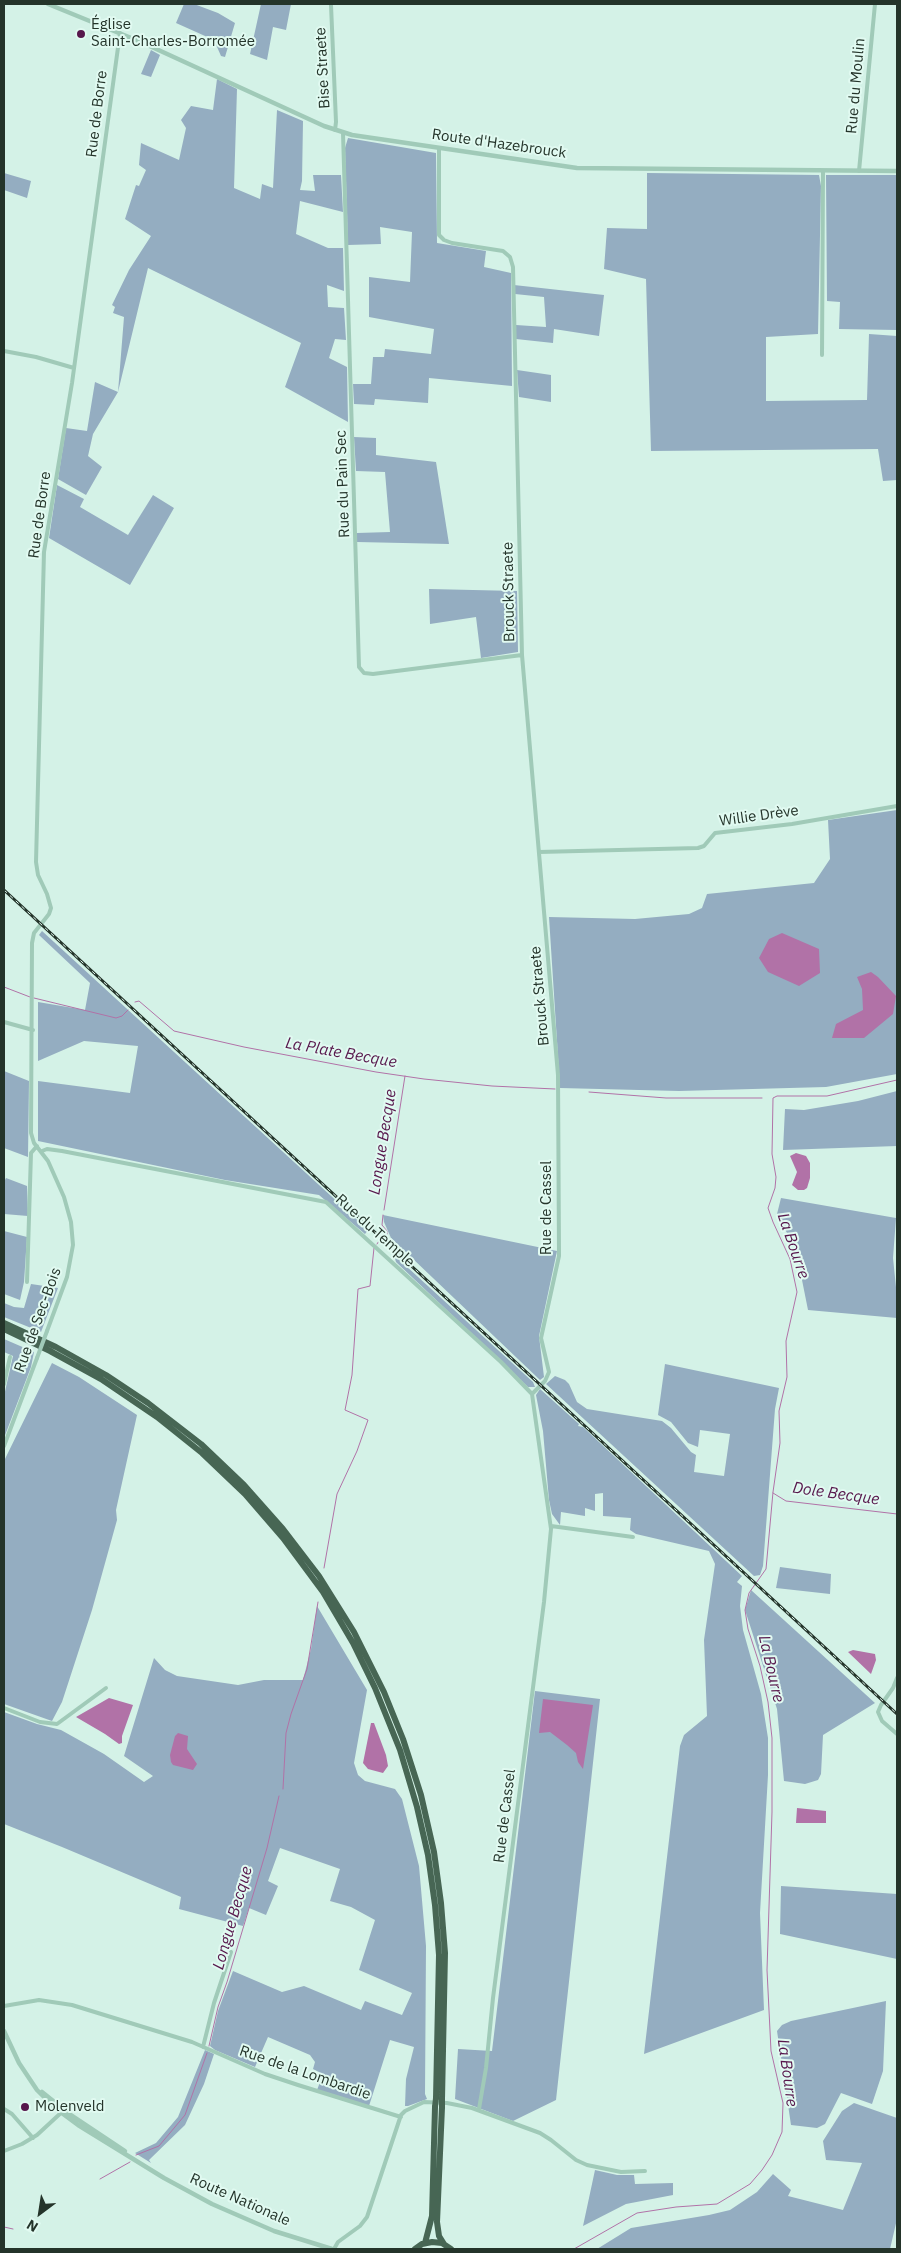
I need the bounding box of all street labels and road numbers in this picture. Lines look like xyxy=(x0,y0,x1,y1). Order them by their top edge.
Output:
street label: Bise Straete xyxy=(312,27,334,109)
street label: Rue du Moulin xyxy=(843,37,869,135)
street label: Rue de Borre xyxy=(83,69,111,159)
street label: Route d'Hazebrouck xyxy=(431,126,567,162)
street label: Rue du Pain Sec xyxy=(332,430,354,538)
street label: Rue de Borre xyxy=(25,470,55,560)
street label: Brouck Straete xyxy=(499,542,519,642)
street label: Willie Drève xyxy=(718,802,800,830)
street label: Brouck Straete xyxy=(527,945,553,1047)
street label: Rue de Cassel xyxy=(538,1161,556,1255)
street label: Rue du Temple xyxy=(332,1191,418,1271)
street label: Rue de Sec-Bois xyxy=(11,1265,65,1375)
street label: Rue de Cassel xyxy=(490,1768,520,1864)
street label: Rue de la Lombardie xyxy=(237,2042,373,2104)
street label: Route Nationale xyxy=(187,2170,293,2230)

